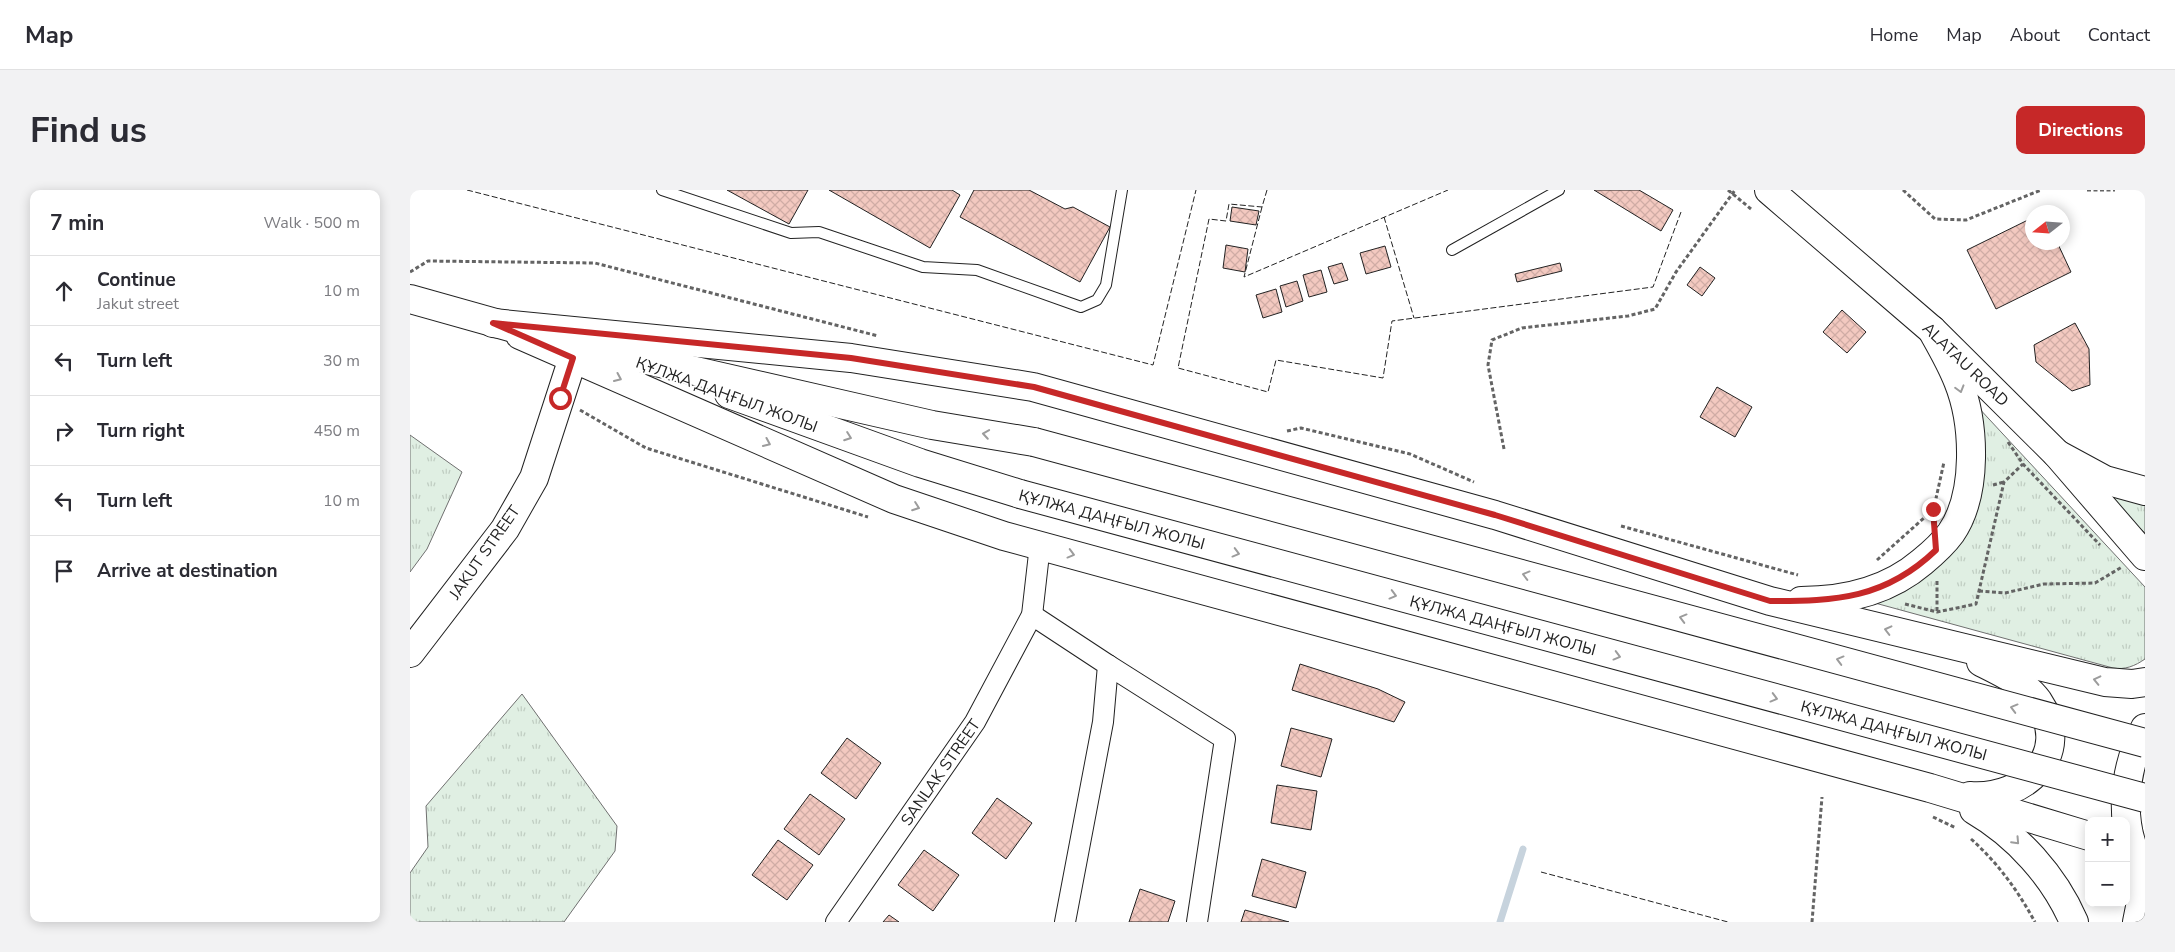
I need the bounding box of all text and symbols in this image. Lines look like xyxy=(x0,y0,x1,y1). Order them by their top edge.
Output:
text: Map xyxy=(25,19,73,51)
text: Home xyxy=(1870,23,1918,47)
text: Map xyxy=(1946,23,1982,47)
text: About xyxy=(2010,23,2060,47)
text: Contact xyxy=(2088,23,2150,47)
button: Directions xyxy=(2016,106,2145,154)
text: Find us xyxy=(30,107,147,154)
north arrow xyxy=(2025,205,2070,250)
text: 7 min xyxy=(50,209,104,237)
text: Walk · 500 m xyxy=(264,212,360,234)
text: Continue xyxy=(97,267,176,293)
icon: ahead xyxy=(50,277,78,305)
text: 10 m xyxy=(323,280,360,302)
text: Jakut street xyxy=(97,293,179,315)
street label: ALATAU ROAD xyxy=(1917,318,2013,412)
icon: left xyxy=(50,347,78,375)
text: Turn left xyxy=(97,348,172,374)
text: 30 m xyxy=(323,350,360,372)
street label: ҚҰЛЖА ДАҢҒЫЛ ЖОЛЫ xyxy=(633,352,821,438)
one-way arrow xyxy=(613,371,622,382)
one-way arrow xyxy=(1955,385,1965,393)
route start xyxy=(549,387,572,410)
icon: right xyxy=(50,417,78,445)
text: Turn right xyxy=(97,418,184,444)
text: 450 m xyxy=(313,420,360,442)
one-way arrow xyxy=(982,429,990,439)
one-way arrow xyxy=(844,431,852,441)
one-way arrow xyxy=(762,436,771,447)
street label: ҚҰЛЖА ДАҢҒЫЛ ЖОЛЫ xyxy=(1016,484,1207,555)
icon: left xyxy=(50,487,78,515)
text: Turn left xyxy=(97,488,172,514)
text: 10 m xyxy=(323,490,360,512)
route end xyxy=(1922,498,1945,521)
street label: JAKUT STREET xyxy=(444,501,526,605)
one-way arrow xyxy=(911,501,920,511)
one-way arrow xyxy=(1232,547,1240,557)
one-way arrow xyxy=(1067,548,1076,559)
icon: arrive xyxy=(50,557,78,585)
text: Arrive at destination xyxy=(97,558,278,584)
one-way arrow xyxy=(1523,571,1531,581)
one-way arrow xyxy=(1389,589,1397,600)
street label: ҚҰЛЖА ДАҢҒЫЛ ЖОЛЫ xyxy=(1407,590,1598,661)
one-way arrow xyxy=(1679,613,1687,624)
one-way arrow xyxy=(1883,625,1892,636)
one-way arrow xyxy=(1613,650,1621,660)
one-way arrow xyxy=(1836,656,1844,666)
one-way arrow xyxy=(2092,675,2101,686)
one-way arrow xyxy=(1770,692,1779,703)
street label: ҚҰЛЖА ДАҢҒЫЛ ЖОЛЫ xyxy=(1798,695,1989,766)
one-way arrow xyxy=(2010,703,2018,713)
street label: SANLAK STREET xyxy=(896,715,986,830)
map controls xyxy=(2085,817,2130,907)
button: + xyxy=(2085,817,2130,862)
one-way arrow xyxy=(2010,835,2019,844)
button: − xyxy=(2085,862,2130,907)

